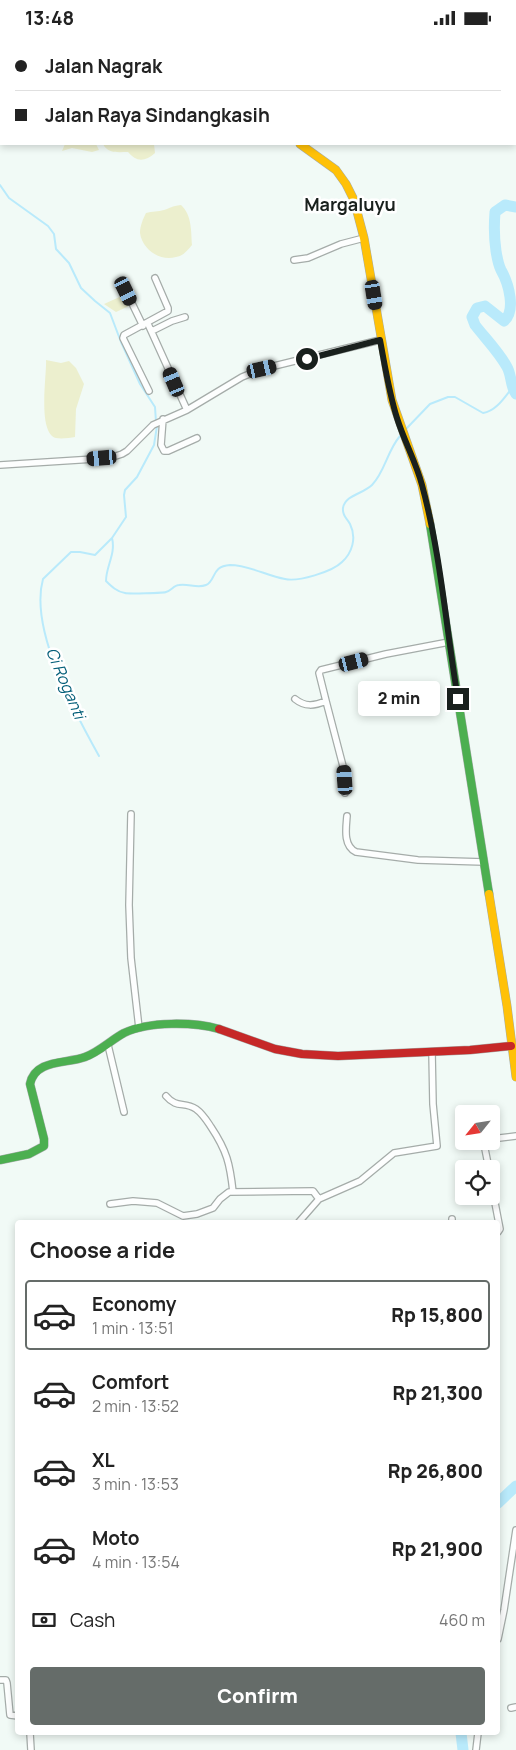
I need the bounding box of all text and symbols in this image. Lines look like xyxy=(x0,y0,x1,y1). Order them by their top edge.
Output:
text: 13:48 xyxy=(25,5,74,31)
text: Jalan Nagrak xyxy=(45,53,162,79)
text: Jalan Raya Sindangkasih xyxy=(45,102,270,128)
district label: Margaluyu xyxy=(304,192,396,216)
car xyxy=(112,274,139,308)
car xyxy=(364,279,383,311)
route start xyxy=(296,348,318,370)
car xyxy=(245,358,278,380)
car xyxy=(161,365,186,399)
car xyxy=(86,449,117,467)
water label: Ci Roganti xyxy=(41,644,92,724)
car xyxy=(337,651,370,673)
callout: 2 min xyxy=(358,681,440,717)
text: 2 min xyxy=(378,687,420,709)
route end xyxy=(447,688,469,710)
car xyxy=(336,765,353,795)
north arrow xyxy=(455,1105,500,1150)
map controls xyxy=(455,1105,500,1205)
button: locate xyxy=(455,1160,500,1205)
text: Choose a ride xyxy=(30,1235,175,1265)
text: Economy xyxy=(92,1291,176,1317)
icon: car xyxy=(32,1293,77,1338)
text: Rp 15,800 xyxy=(391,1302,483,1328)
text: 1 min · 13:51 xyxy=(92,1317,174,1339)
text: Comfort xyxy=(92,1369,169,1395)
icon: car xyxy=(32,1371,77,1416)
text: Rp 21,300 xyxy=(392,1380,483,1406)
text: 2 min · 13:52 xyxy=(92,1395,179,1417)
text: XL xyxy=(92,1447,115,1473)
icon: car xyxy=(32,1449,77,1494)
text: Rp 26,800 xyxy=(388,1458,483,1484)
text: 3 min · 13:53 xyxy=(92,1473,179,1495)
text: Moto xyxy=(92,1525,139,1551)
icon: car xyxy=(32,1527,77,1572)
text: Rp 21,900 xyxy=(392,1536,483,1562)
text: 4 min · 13:54 xyxy=(92,1551,180,1573)
icon: cash xyxy=(30,1606,58,1634)
text: Cash xyxy=(70,1607,115,1633)
text: 460 m xyxy=(439,1609,485,1631)
button: Confirm xyxy=(30,1667,485,1725)

